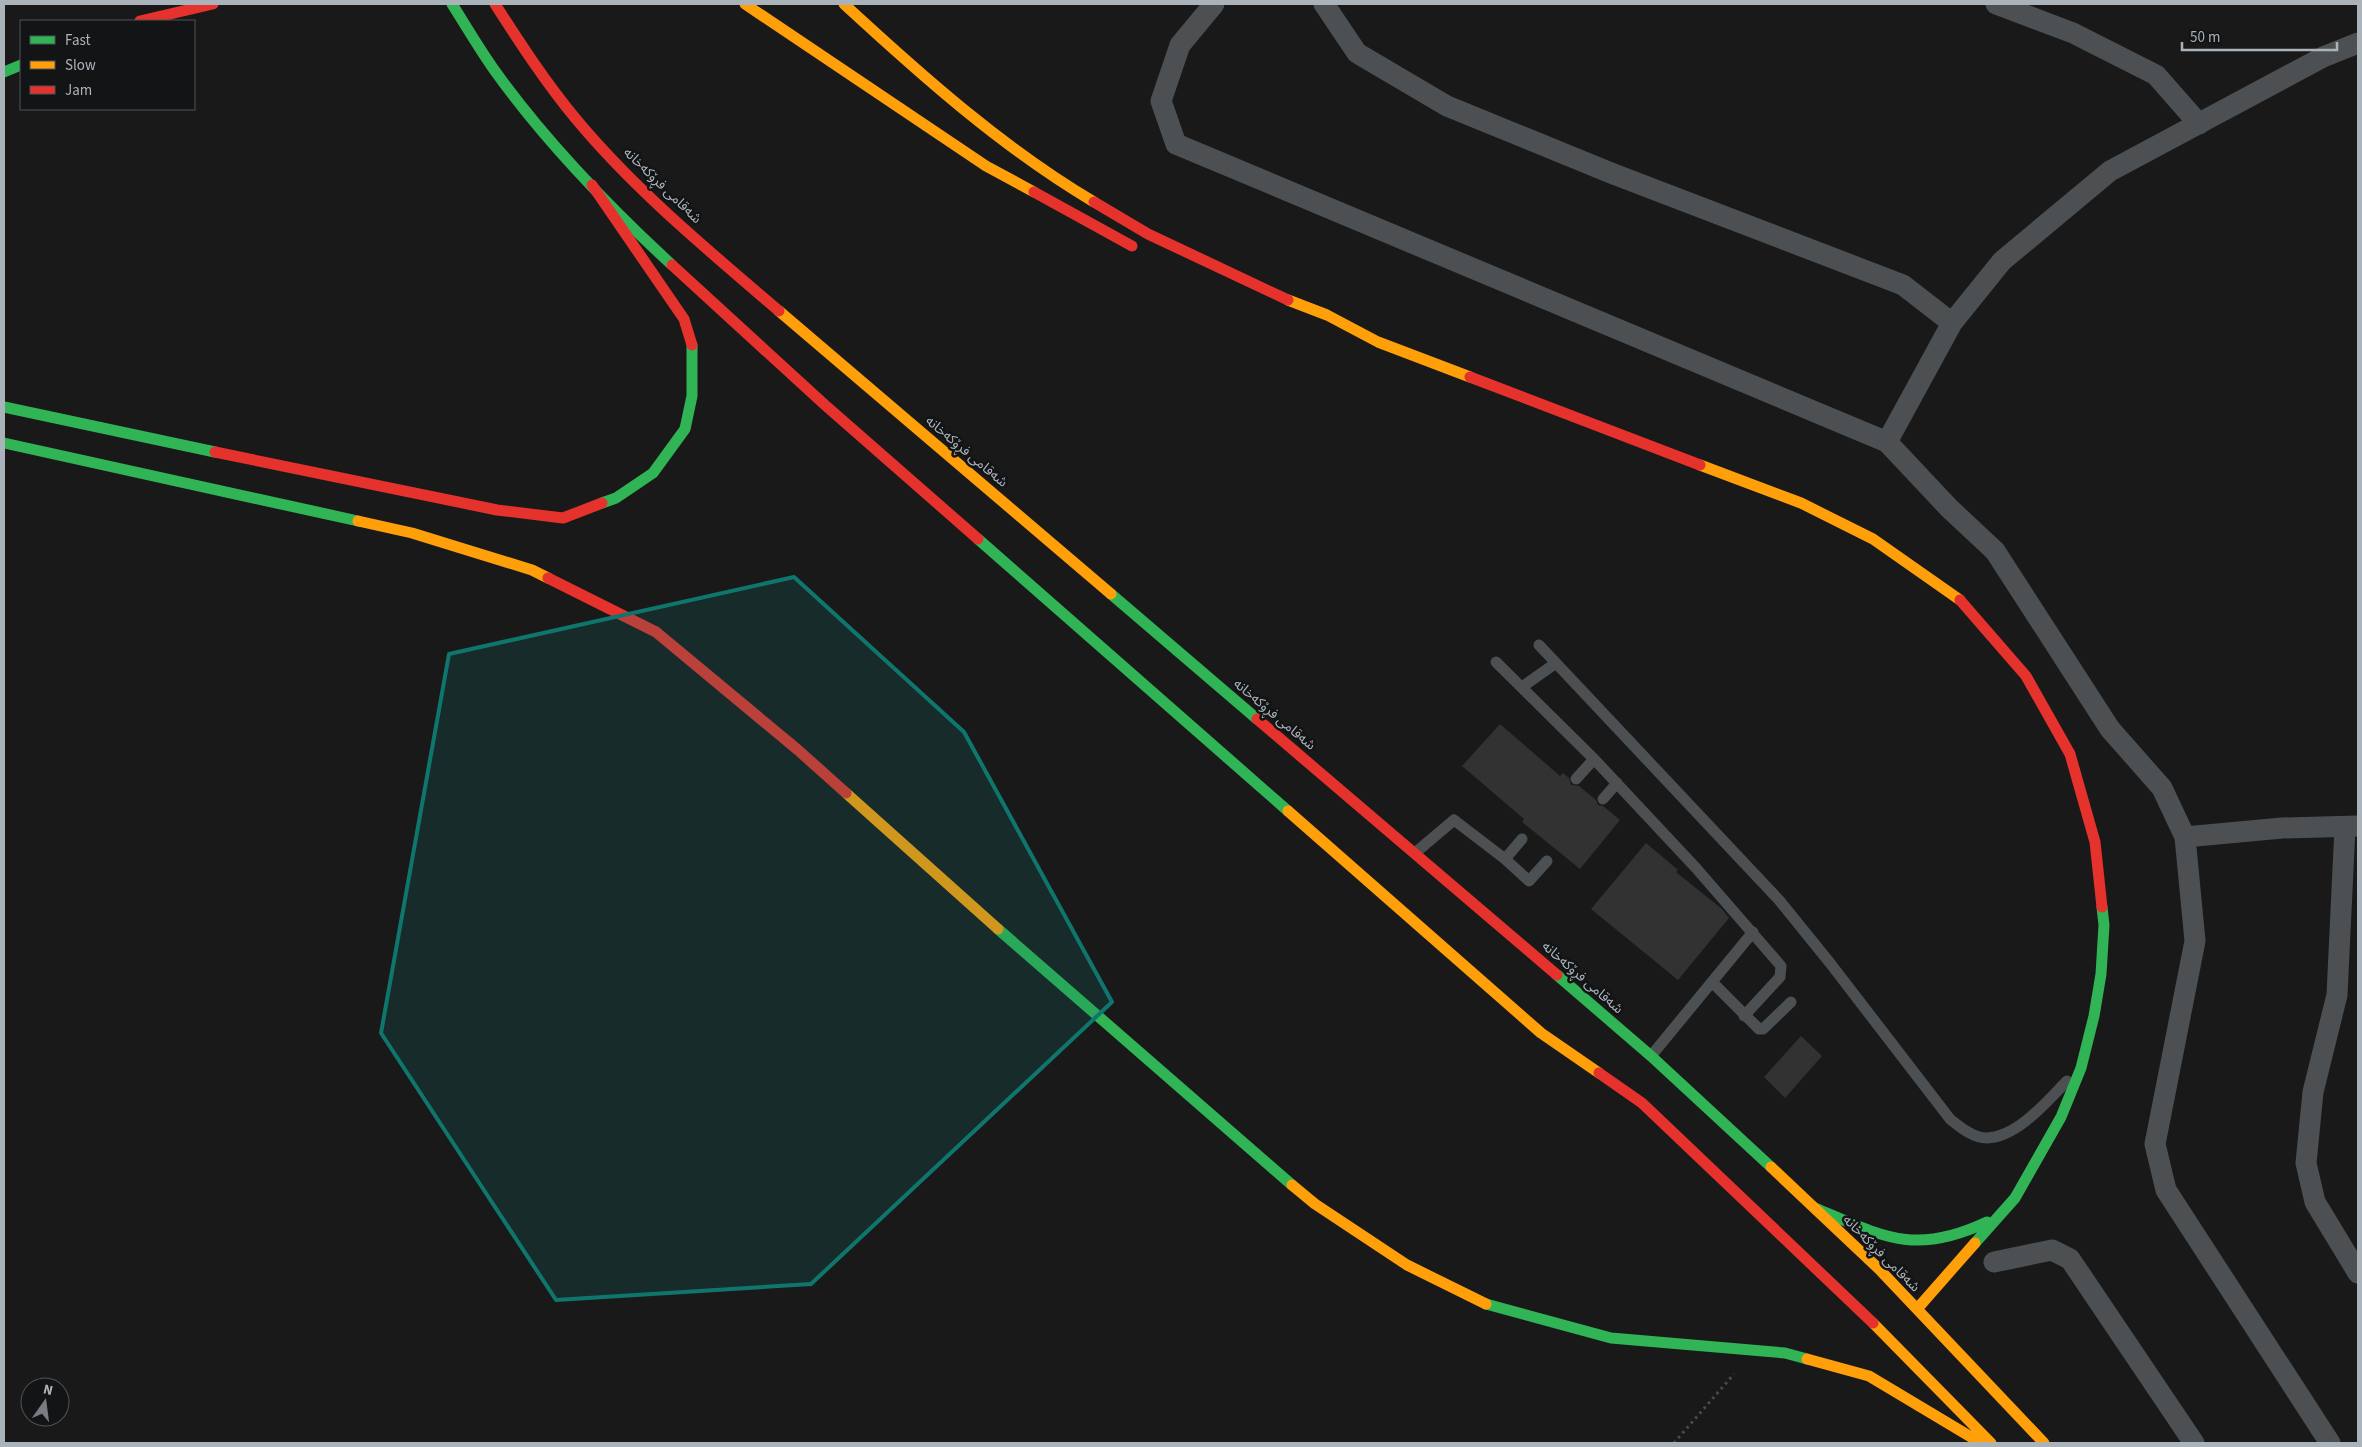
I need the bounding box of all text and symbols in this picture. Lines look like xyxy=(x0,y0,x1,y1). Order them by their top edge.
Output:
legend xyxy=(20,20,195,110)
scale bar xyxy=(2182,20,2337,52)
text: 50 m xyxy=(2190,27,2220,48)
text: Fast xyxy=(65,30,91,51)
text: Slow xyxy=(65,55,96,76)
text: Jam xyxy=(65,80,92,101)
street label: شەقامی فڕۆکەخانە xyxy=(618,143,706,229)
street label: شەقامی فڕۆکەخانە xyxy=(920,411,1012,493)
street label: شەقامی فڕۆکەخانە xyxy=(1228,674,1320,756)
street label: شەقامی فڕۆکەخانە xyxy=(1537,937,1627,1020)
street label: شەقامی فڕۆکەخانە xyxy=(1837,1211,1924,1298)
north arrow xyxy=(20,1377,70,1427)
text: N xyxy=(41,1380,55,1401)

